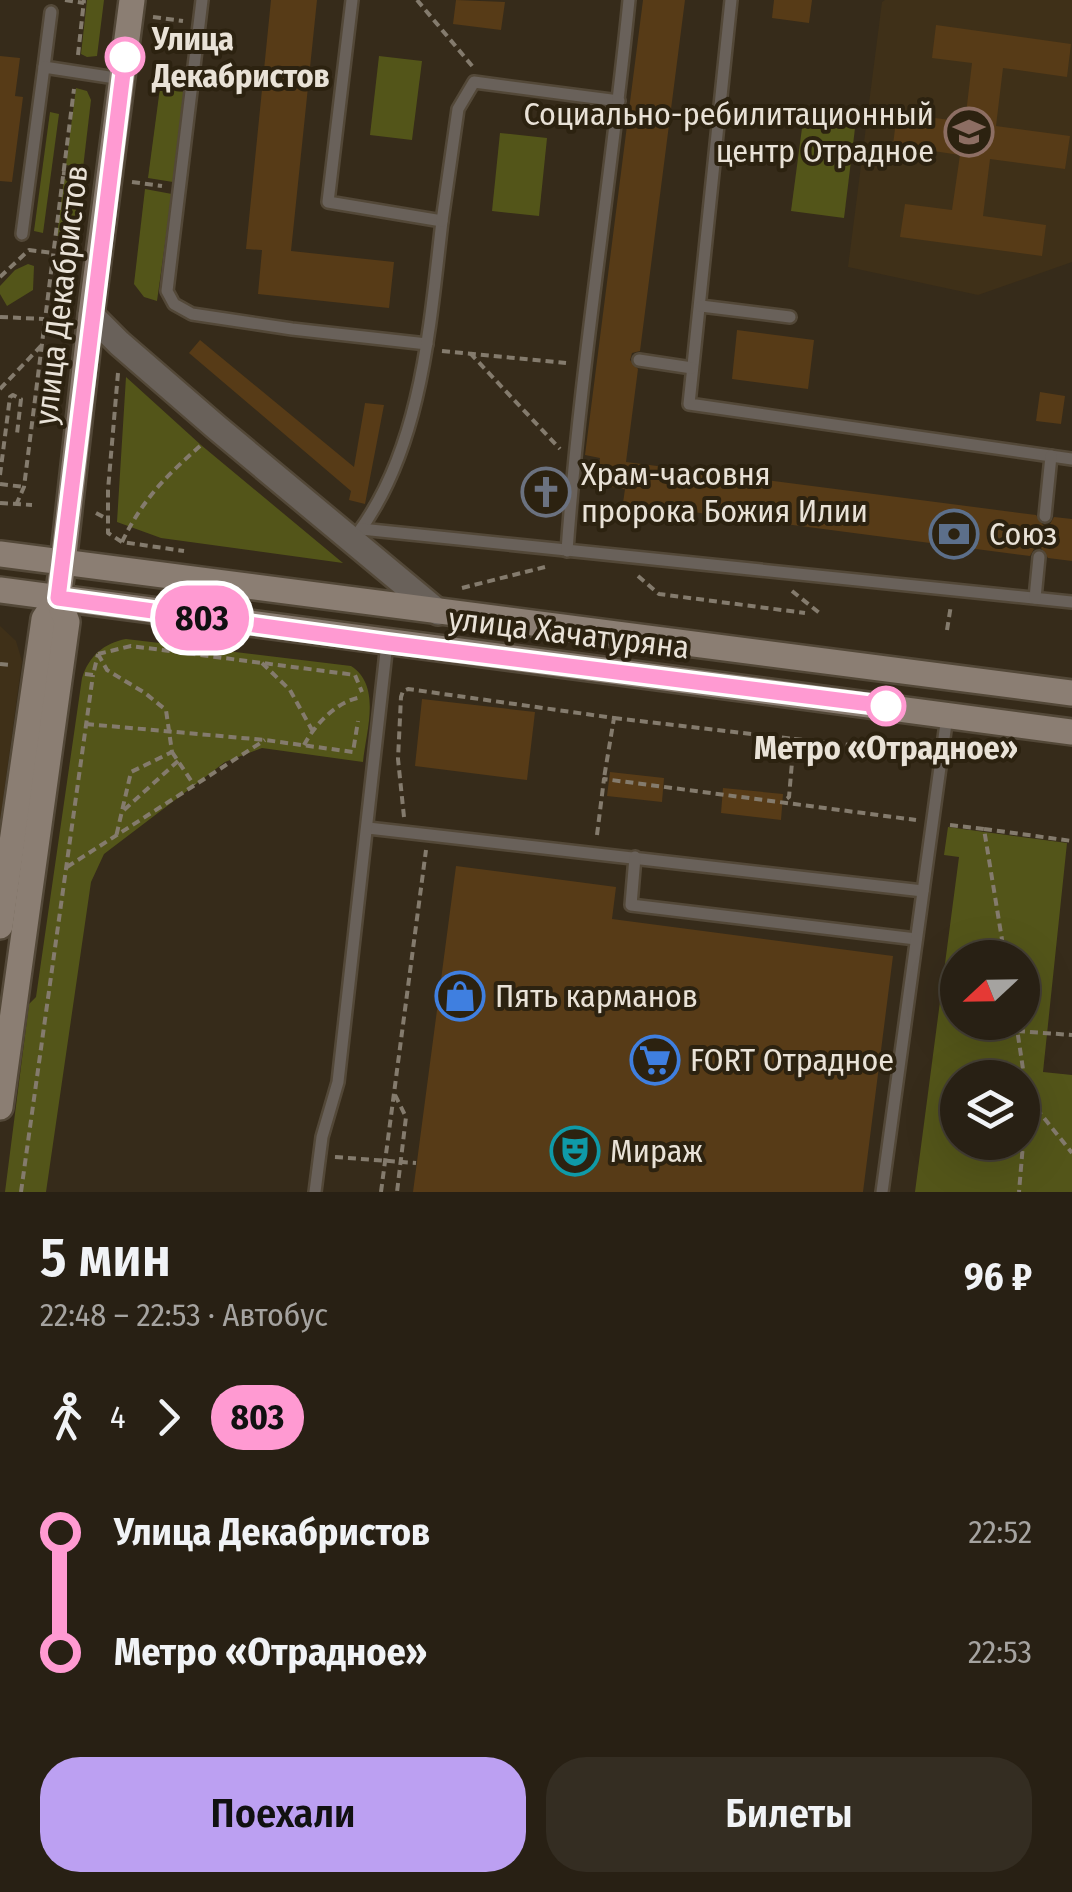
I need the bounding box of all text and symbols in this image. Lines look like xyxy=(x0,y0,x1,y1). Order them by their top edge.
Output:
place label: Улица Декабристов xyxy=(151,20,330,95)
marker: Улица Декабристов xyxy=(106,38,144,76)
place label: Социально-ребилитационный центр Отрадное xyxy=(523,95,934,170)
school or university icon: Социально-ребилитационный центр Отрадное xyxy=(943,106,995,158)
street label: улица Декабристов xyxy=(26,163,96,427)
place label: Храм-часовня пророка Божия Илии xyxy=(581,455,868,530)
church icon: Храм-часовня пророка Божия Илии xyxy=(520,466,572,518)
bank icon: Союз xyxy=(928,508,980,560)
place label: Союз xyxy=(989,515,1058,553)
line badge: 803 xyxy=(144,586,260,650)
text: 803 xyxy=(175,597,229,639)
street label: улица Хачатуряна xyxy=(446,599,692,667)
marker: Метро «Отрадное» xyxy=(867,687,905,725)
place label: Метро «Отрадное» xyxy=(754,729,1018,767)
north arrow xyxy=(940,940,1040,1040)
map controls xyxy=(940,940,1040,1160)
shop icon: Пять карманов xyxy=(434,970,486,1022)
place label: Пять карманов xyxy=(495,977,698,1015)
supermarket icon: FORT Отрадное xyxy=(629,1034,681,1086)
place label: FORT Отрадное xyxy=(690,1041,894,1079)
button: layers xyxy=(940,1060,1040,1160)
theatre icon: Мираж xyxy=(549,1125,601,1177)
place label: Мираж xyxy=(610,1132,703,1170)
text: 5 мин xyxy=(40,1225,171,1291)
text: 96 ₽ xyxy=(964,1254,1032,1300)
text: 22:48 – 22:53 · Автобус xyxy=(40,1296,328,1334)
icon: walk xyxy=(40,1390,95,1445)
icon: forward xyxy=(141,1390,196,1445)
text: 803 xyxy=(231,1396,284,1438)
text: 4 xyxy=(110,1398,126,1436)
text: Улица Декабристов xyxy=(114,1509,430,1555)
text: 22:52 xyxy=(968,1513,1032,1551)
text: Метро «Отрадное» xyxy=(114,1629,427,1675)
text: 22:53 xyxy=(968,1633,1032,1671)
button: Поехали xyxy=(40,1757,526,1872)
button: Билеты xyxy=(546,1757,1032,1872)

